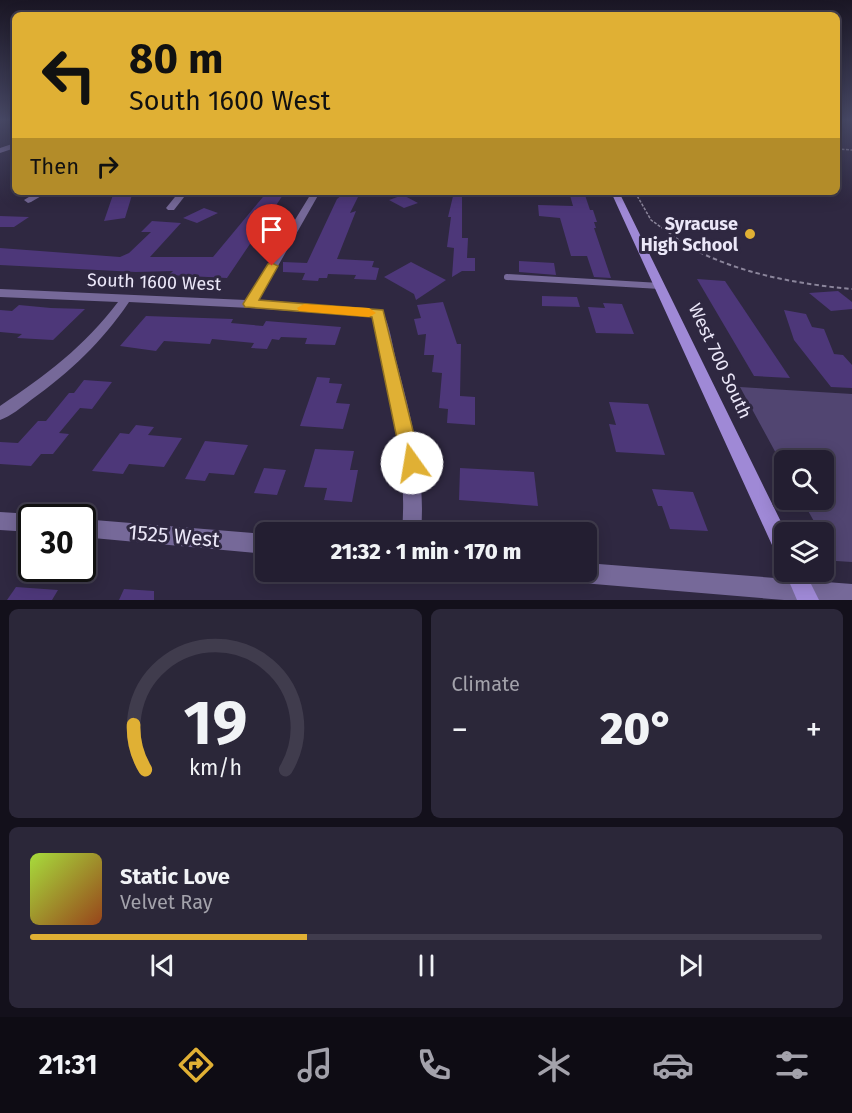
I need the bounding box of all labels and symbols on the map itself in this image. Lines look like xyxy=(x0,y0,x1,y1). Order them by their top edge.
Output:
pin xyxy=(246,204,297,266)
place label: Syracuse High School xyxy=(641,213,739,256)
marker: Syracuse High School xyxy=(743,227,757,241)
street label: South 1600 West xyxy=(87,269,222,295)
street label: West 700 South xyxy=(684,300,756,422)
position arrow xyxy=(380,431,444,495)
speed limit sign: 30 xyxy=(18,504,96,582)
street label: 1525 West xyxy=(127,519,221,553)

